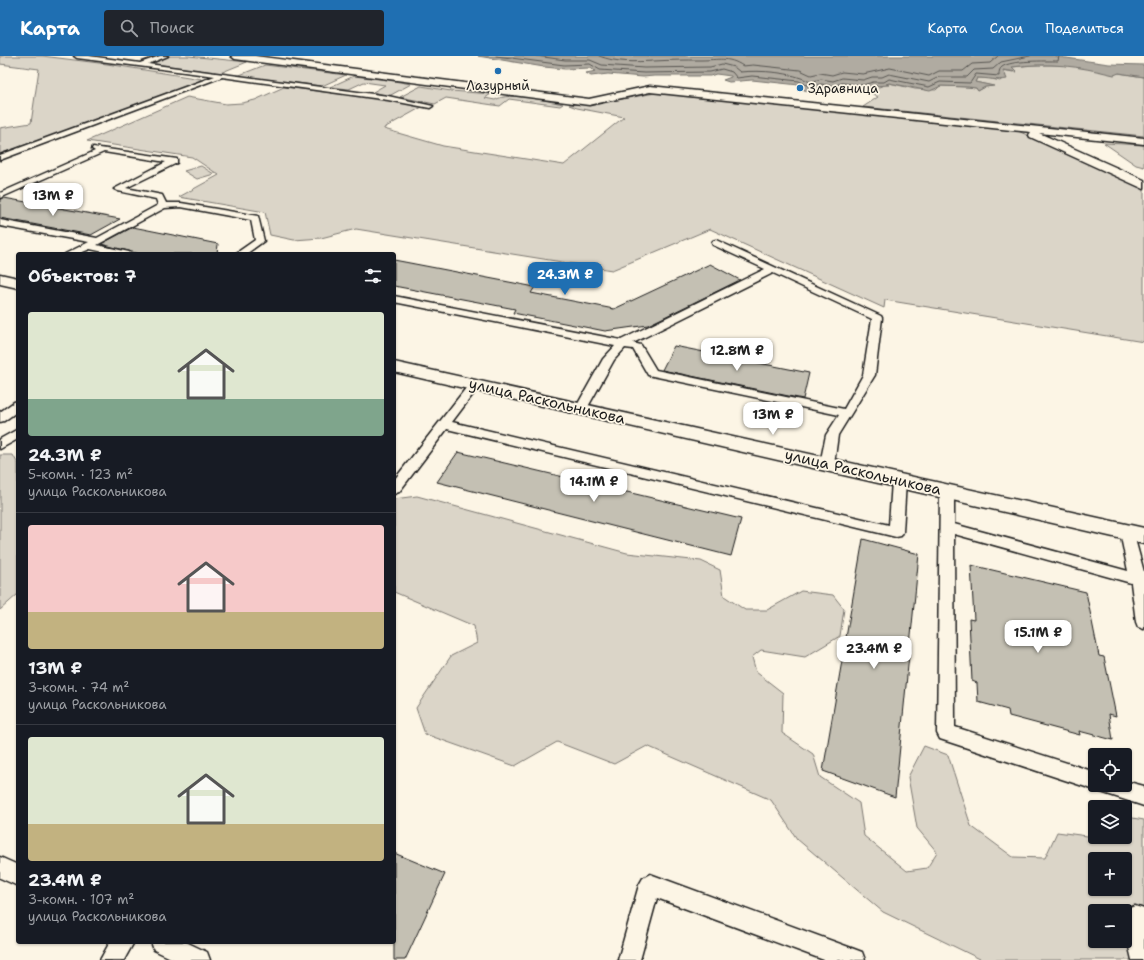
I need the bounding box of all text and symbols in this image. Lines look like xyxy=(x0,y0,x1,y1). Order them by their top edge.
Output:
search box xyxy=(104,10,384,46)
text: Карта xyxy=(20,16,80,41)
icon: search xyxy=(118,17,140,39)
text: Поиск xyxy=(150,18,194,38)
text: Карта xyxy=(927,19,968,37)
text: Слои xyxy=(990,19,1023,37)
text: Поделиться xyxy=(1045,19,1124,37)
marker: Лазурный xyxy=(493,66,503,76)
place label: Лазурный xyxy=(466,77,530,94)
place label: Здравница xyxy=(808,80,878,97)
marker: Здравница xyxy=(795,83,805,93)
pin: 13M ₽ xyxy=(25,183,81,217)
text: 13M ₽ xyxy=(32,187,74,204)
pin: 24.3M ₽ xyxy=(528,262,602,296)
text: Объектов: 7 xyxy=(28,265,137,287)
icon: filters xyxy=(362,265,384,287)
text: 24.3M ₽ xyxy=(537,266,593,283)
icon: home xyxy=(170,338,242,410)
pin: 12.8M ₽ xyxy=(700,338,774,372)
text: 12.8M ₽ xyxy=(710,342,764,359)
street label: улица Раскольникова xyxy=(467,373,628,429)
pin: 13M ₽ xyxy=(745,402,801,436)
text: 13M ₽ xyxy=(752,406,794,423)
text: 24.3M ₽ xyxy=(28,444,102,466)
street label: улица Раскольникова xyxy=(783,444,944,500)
text: 5-комн. · 123 m² xyxy=(28,466,133,483)
pin: 14.1M ₽ xyxy=(557,469,631,503)
text: 14.1M ₽ xyxy=(569,473,619,490)
text: улица Раскольникова xyxy=(28,483,167,500)
icon: home xyxy=(170,551,242,623)
pin: 15.1M ₽ xyxy=(1001,620,1075,654)
text: 15.1M ₽ xyxy=(1014,624,1062,641)
pin: 23.4M ₽ xyxy=(837,636,911,670)
text: 23.4M ₽ xyxy=(846,640,902,657)
text: 13M ₽ xyxy=(28,657,83,679)
text: 3-комн. · 74 m² xyxy=(28,679,129,696)
text: улица Раскольникова xyxy=(28,696,167,713)
map controls xyxy=(1088,748,1132,948)
button: locate xyxy=(1088,748,1132,792)
icon: home xyxy=(170,763,242,835)
button: layers xyxy=(1088,800,1132,844)
button: + xyxy=(1088,852,1132,896)
text: 23.4M ₽ xyxy=(28,869,102,891)
text: 3-комн. · 107 m² xyxy=(28,891,134,908)
button: − xyxy=(1088,904,1132,948)
text: улица Раскольникова xyxy=(28,908,167,925)

